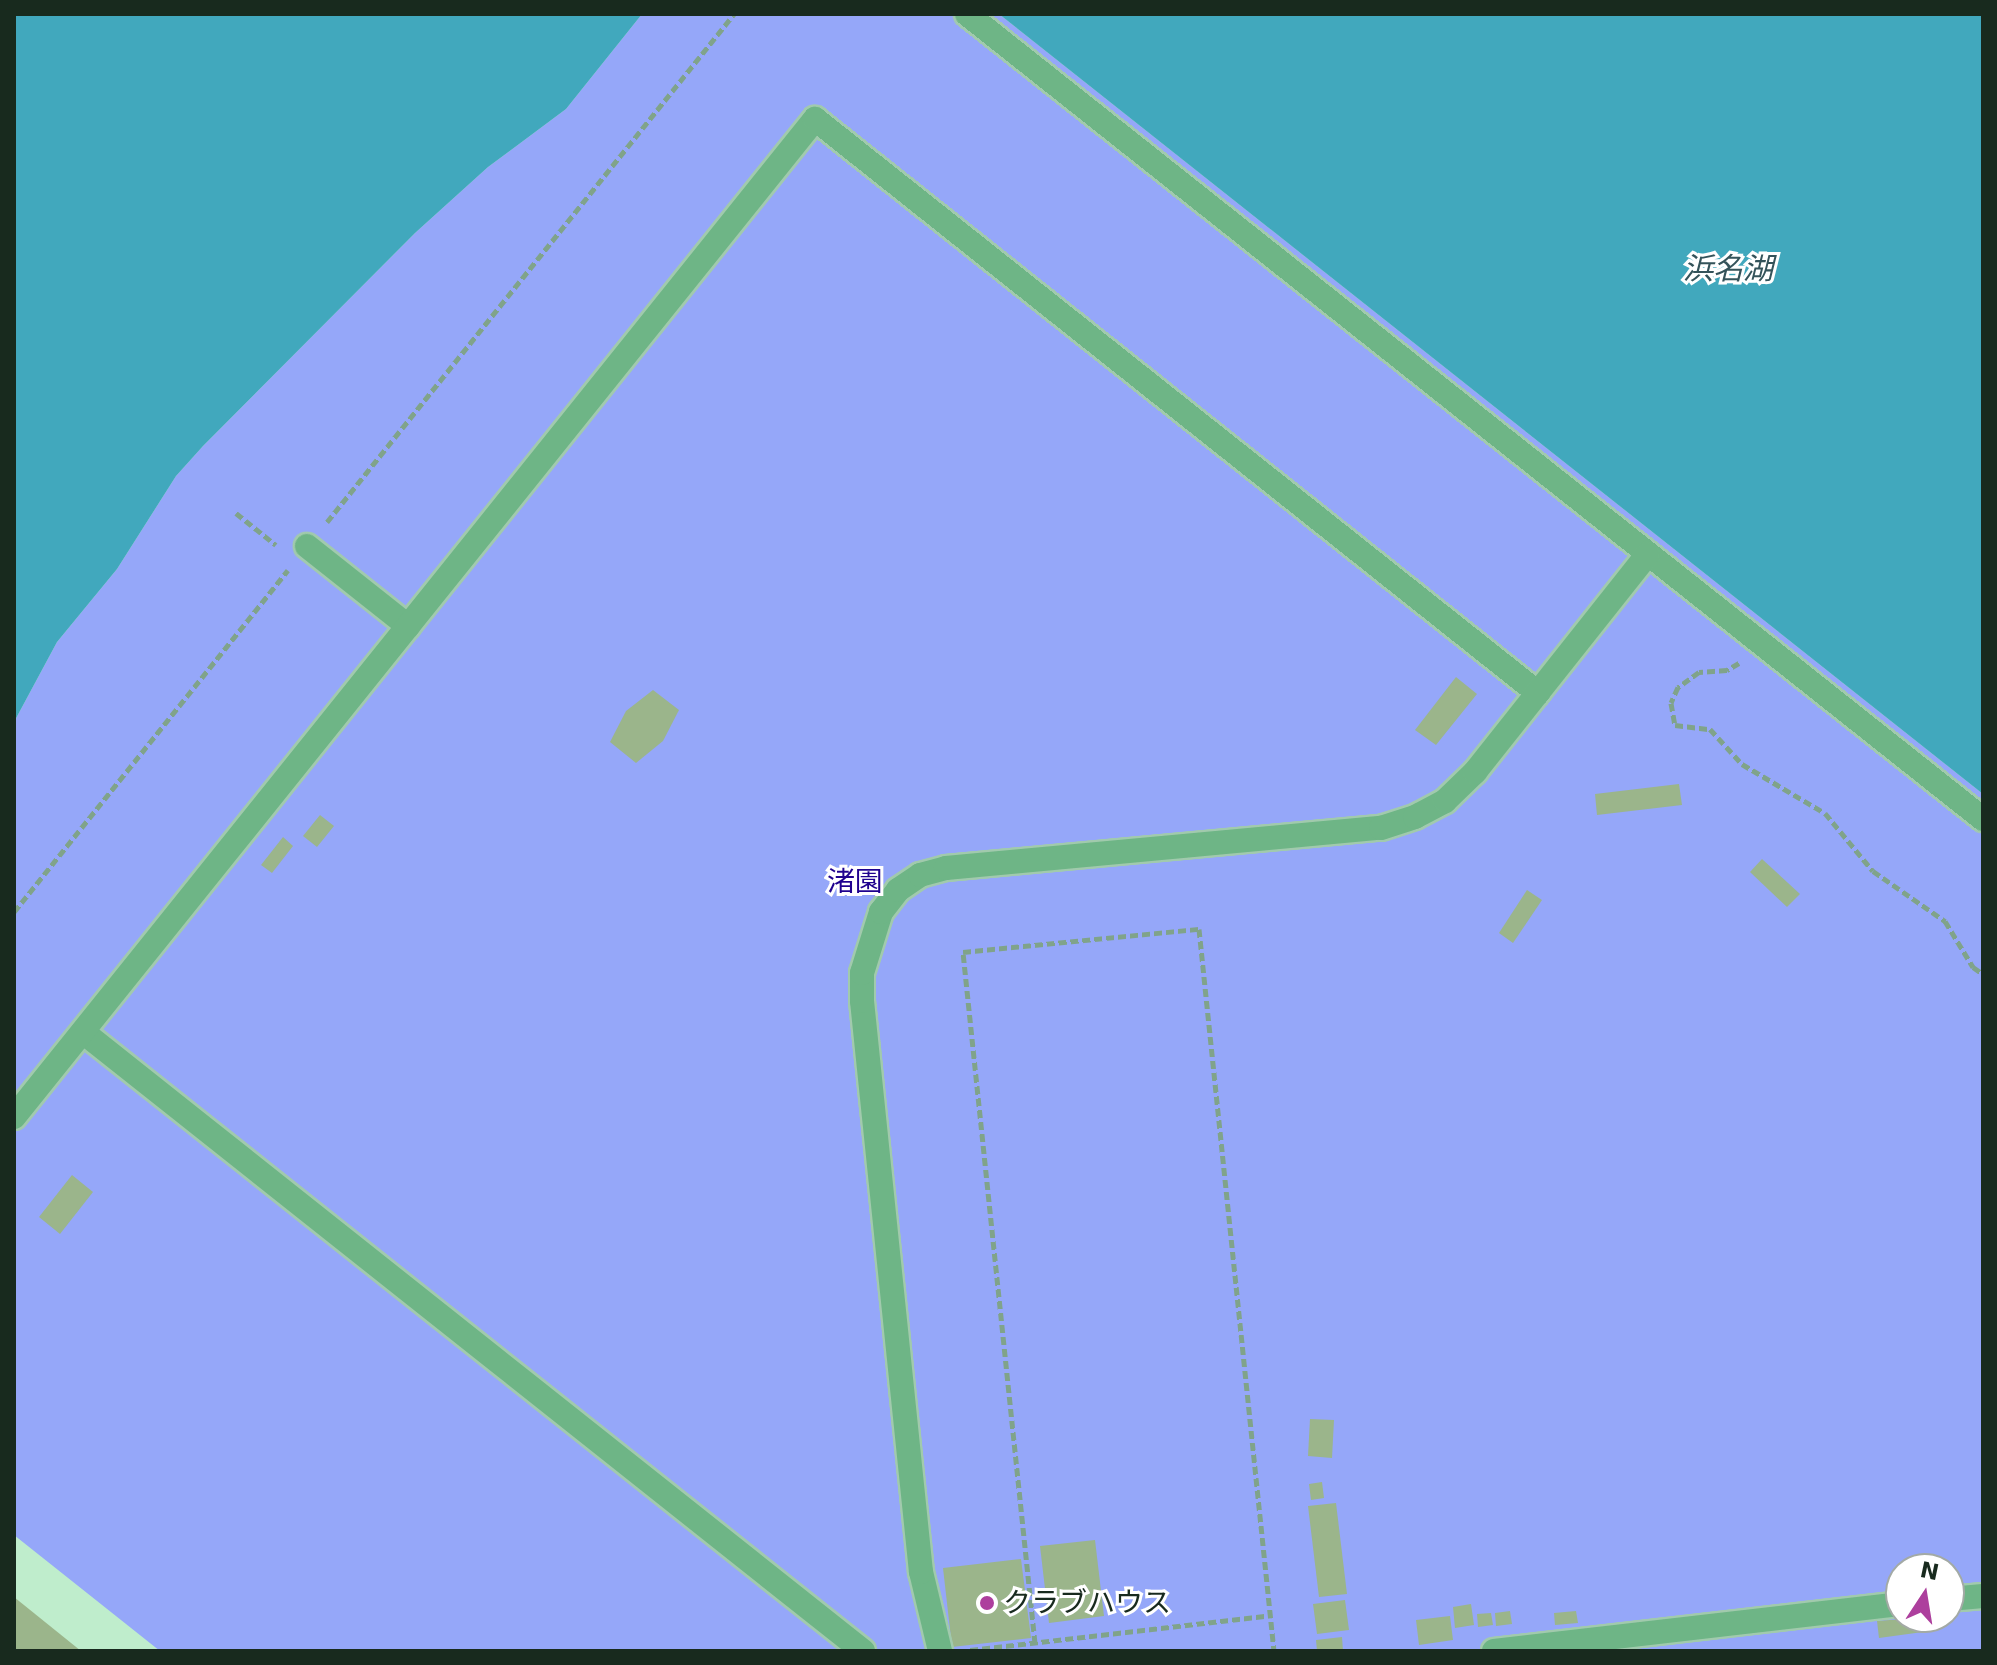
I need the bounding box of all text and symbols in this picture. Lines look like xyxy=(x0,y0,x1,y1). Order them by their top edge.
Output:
water label: 浜名湖 xyxy=(1683,251,1773,287)
park label: 渚園 xyxy=(827,865,883,899)
north arrow xyxy=(1885,1553,1965,1633)
text: N xyxy=(1918,1557,1941,1585)
place label: クラブハウス xyxy=(1003,1586,1171,1620)
marker: クラブハウス xyxy=(978,1594,996,1612)

